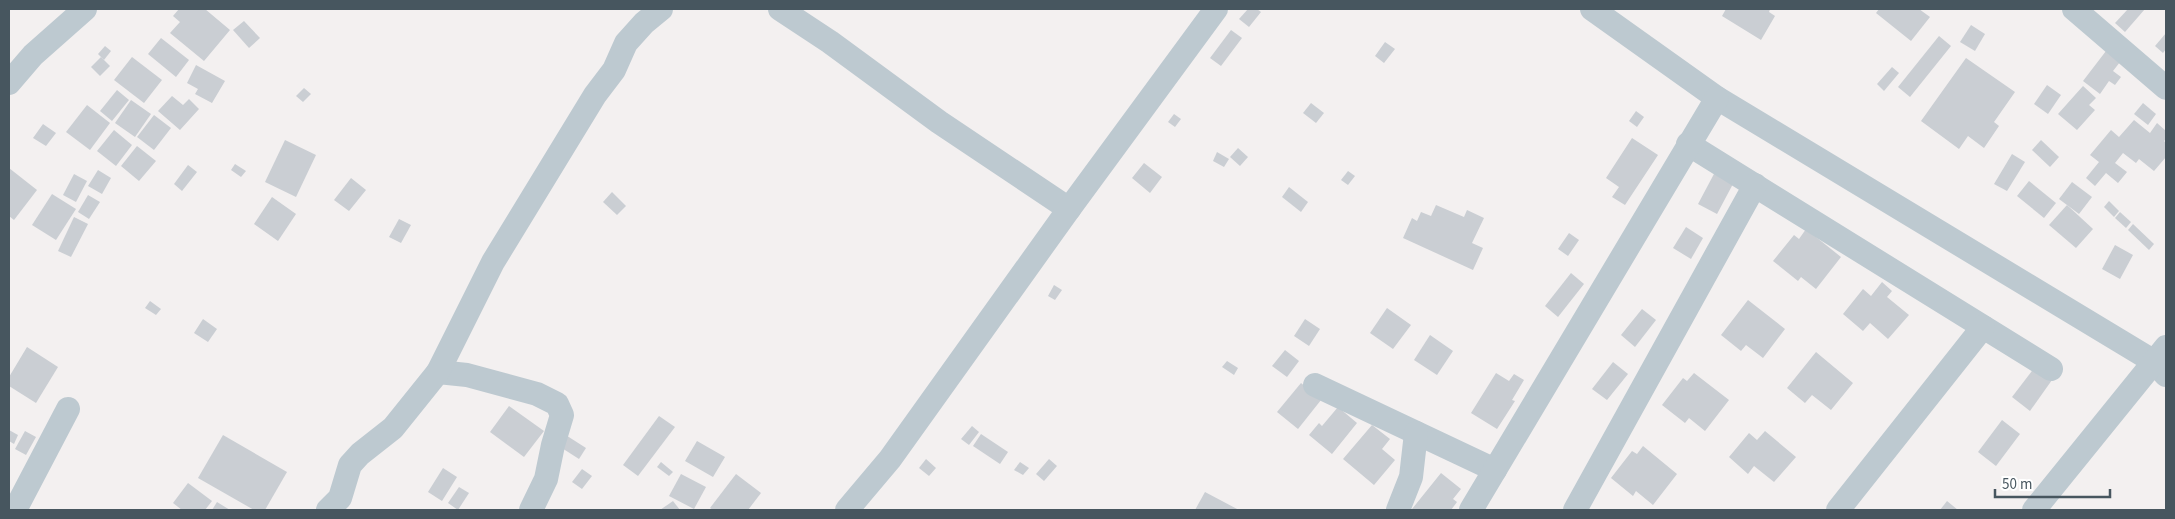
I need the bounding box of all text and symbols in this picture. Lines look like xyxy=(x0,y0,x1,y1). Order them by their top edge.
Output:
scale bar xyxy=(1995,466,2110,498)
text: 50 m xyxy=(2002,474,2032,495)

